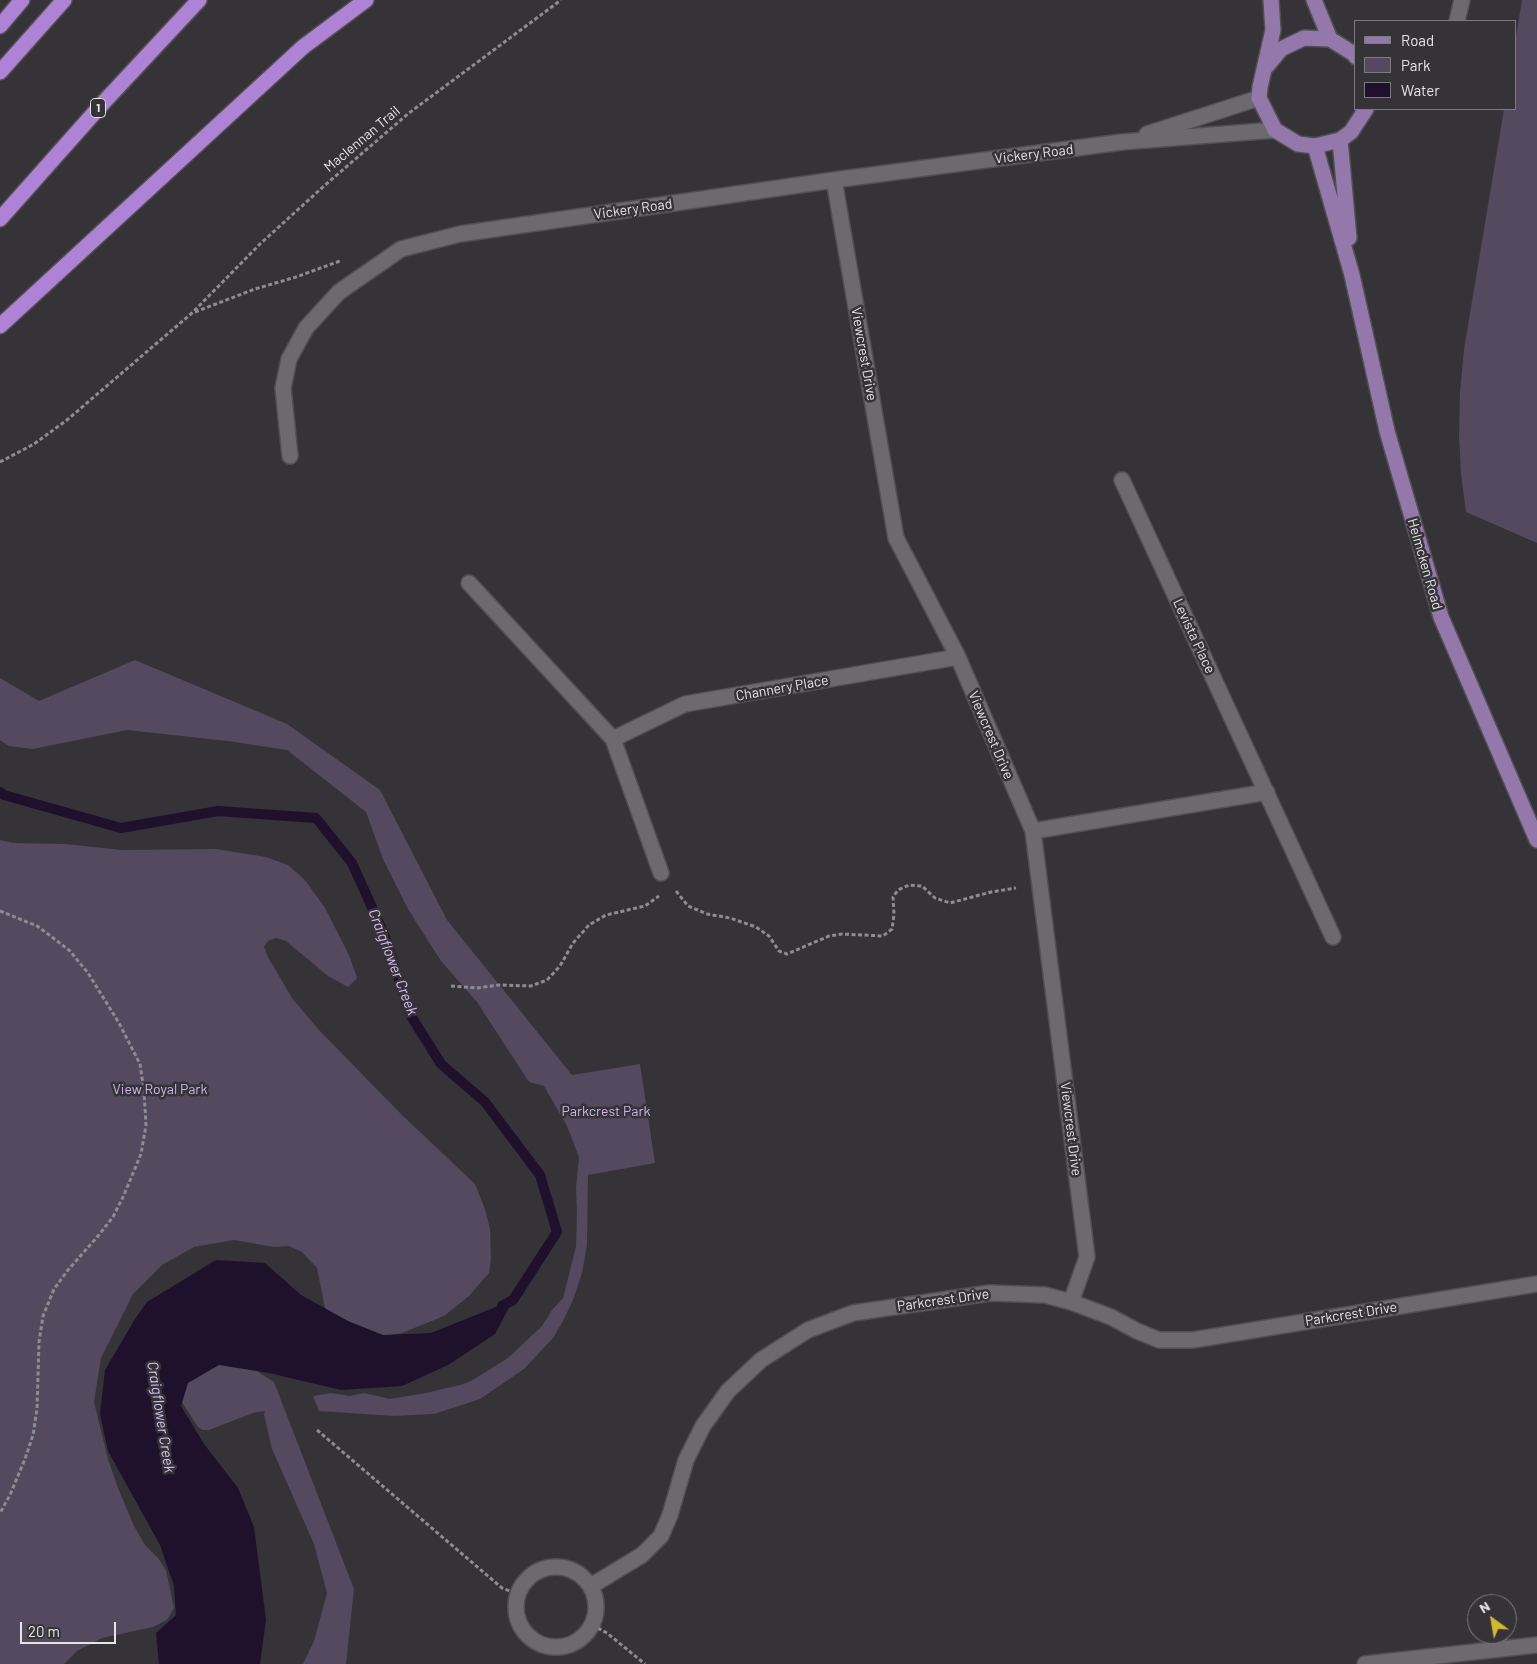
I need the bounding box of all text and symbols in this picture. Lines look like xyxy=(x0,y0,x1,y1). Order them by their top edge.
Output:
legend xyxy=(1354,20,1517,110)
text: Road xyxy=(1401,31,1434,49)
text: Park xyxy=(1401,56,1430,74)
text: Water xyxy=(1401,81,1440,99)
road number: 1 xyxy=(90,99,106,118)
street label: Maclennan Trail xyxy=(321,102,403,176)
street label: Vickery Road xyxy=(994,141,1074,167)
street label: Vickery Road xyxy=(593,195,673,223)
street label: Viewcrest Drive xyxy=(848,306,880,402)
street label: Helmcken Road xyxy=(1404,516,1446,612)
street label: Levista Place xyxy=(1169,596,1219,676)
street label: Channery Place xyxy=(734,672,830,704)
street label: Viewcrest Drive xyxy=(965,688,1017,782)
water label: Craigflower Creek xyxy=(364,906,422,1018)
park label: View Royal Park xyxy=(113,1081,207,1097)
street label: Viewcrest Drive xyxy=(1057,1081,1085,1177)
park label: Parkcrest Park xyxy=(561,1103,651,1119)
street label: Parkcrest Drive xyxy=(896,1285,990,1315)
street label: Parkcrest Drive xyxy=(1304,1298,1398,1330)
water label: Craigflower Creek xyxy=(143,1360,179,1474)
north arrow xyxy=(1467,1594,1517,1644)
text: N xyxy=(1476,1597,1493,1616)
scale bar xyxy=(22,1612,119,1644)
text: 20 m xyxy=(28,1622,60,1640)

